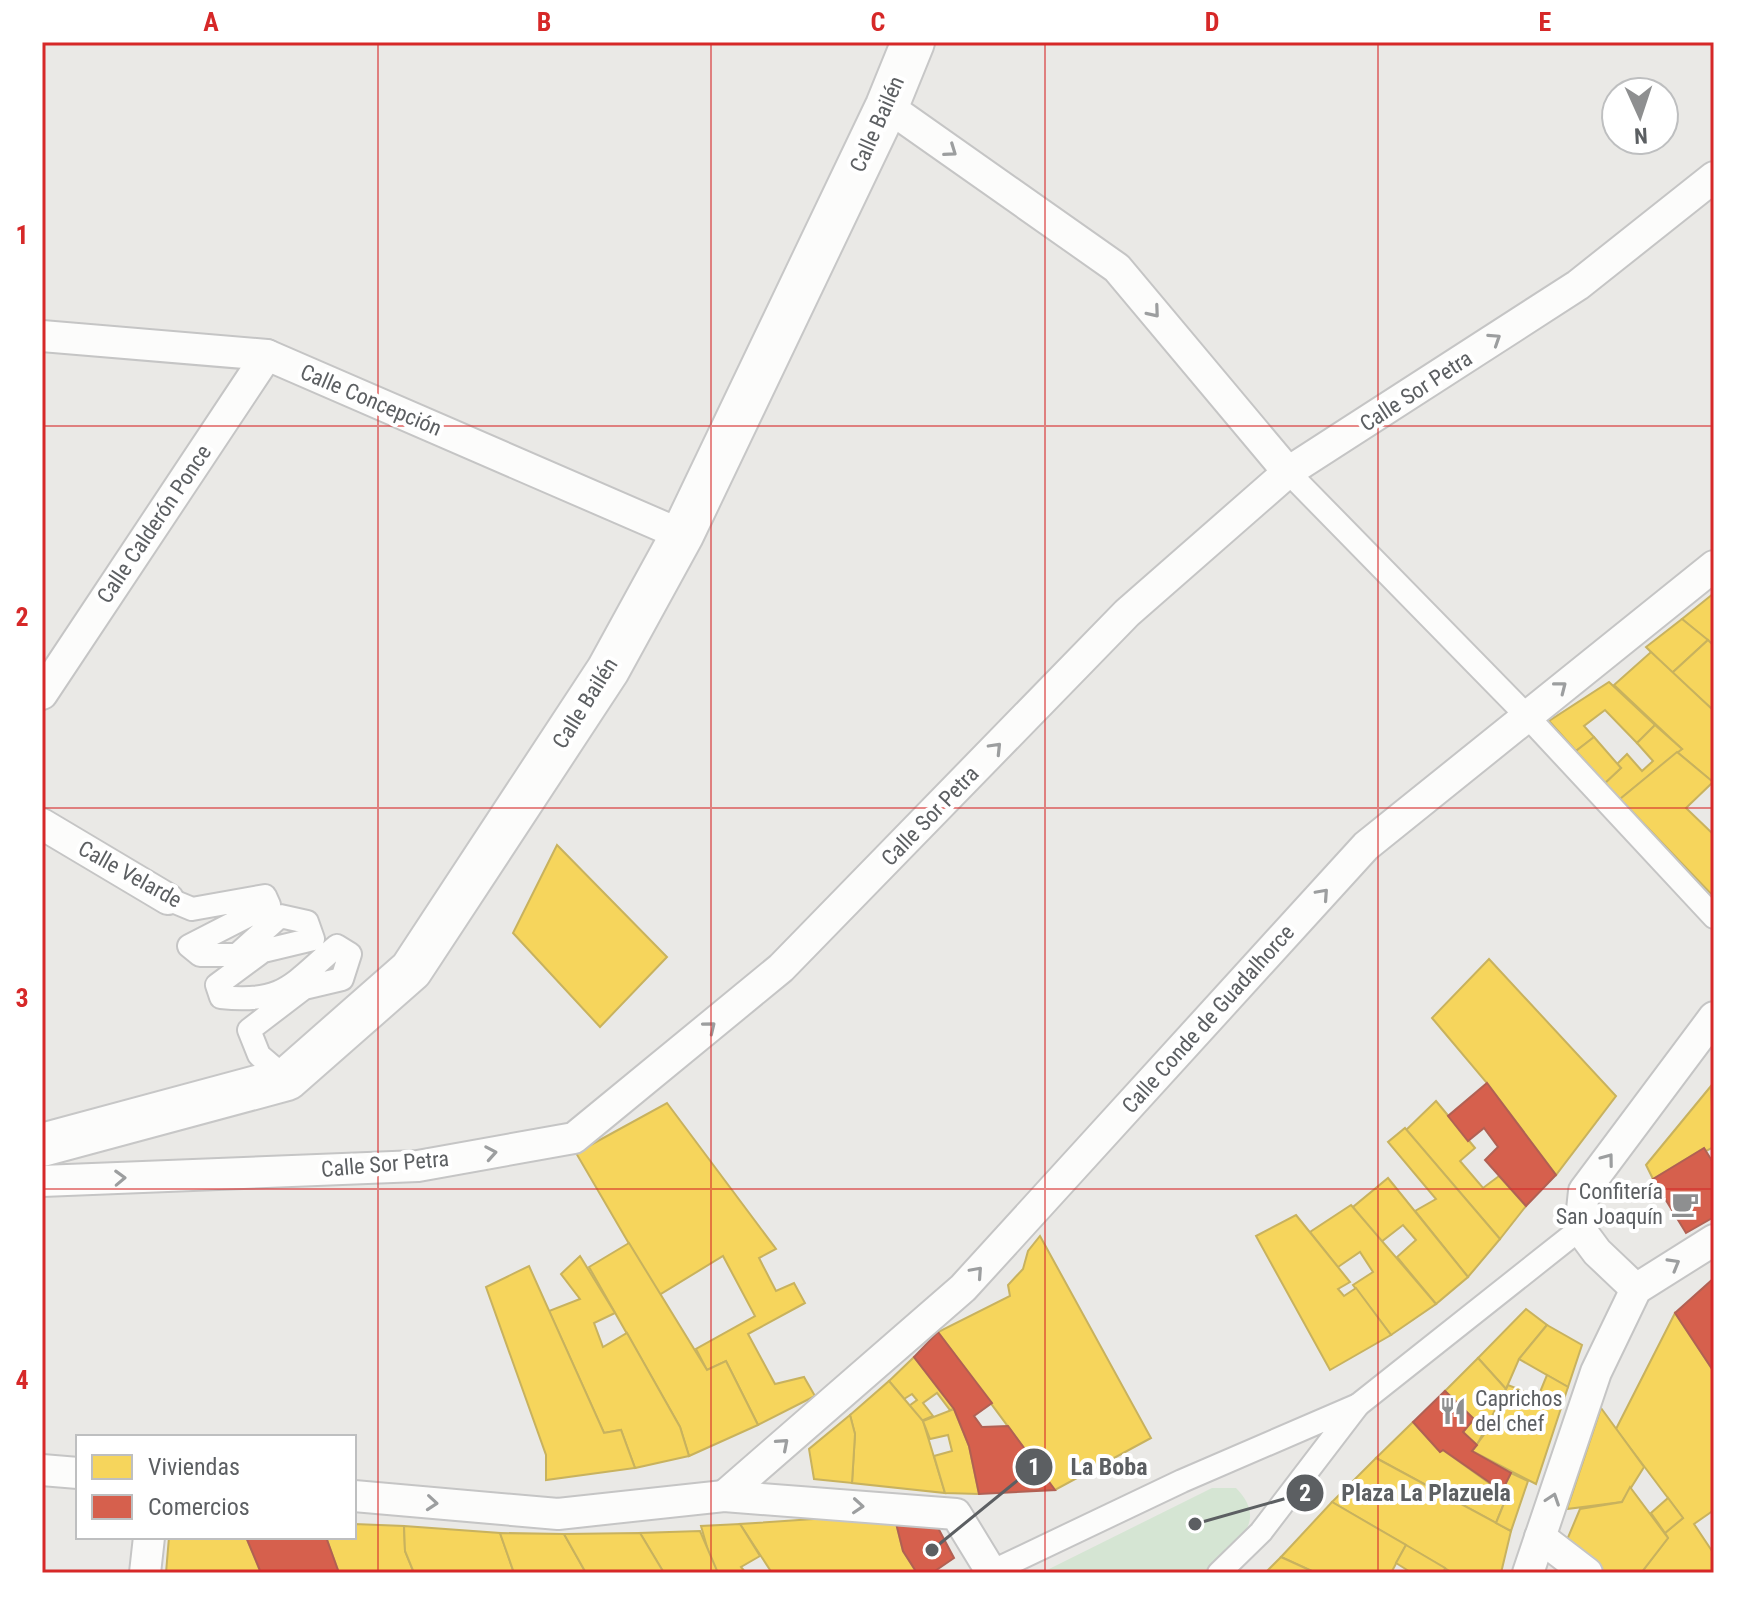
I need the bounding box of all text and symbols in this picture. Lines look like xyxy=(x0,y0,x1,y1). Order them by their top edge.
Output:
text: A xyxy=(203,7,219,37)
text: B xyxy=(537,7,551,37)
text: C xyxy=(871,7,886,37)
text: D xyxy=(1205,7,1219,37)
text: E xyxy=(1539,7,1552,37)
street label: Calle Bailén xyxy=(845,72,909,176)
north arrow xyxy=(1600,76,1680,156)
text: N xyxy=(1634,123,1648,148)
one-way arrow xyxy=(942,141,956,156)
text: 1 xyxy=(15,220,29,250)
one-way arrow xyxy=(1144,302,1159,317)
one-way arrow xyxy=(1486,334,1501,349)
street label: Calle Sor Petra xyxy=(1355,346,1477,436)
street label: Calle Concepción xyxy=(297,359,445,441)
street label: Calle Calderón Ponce xyxy=(92,440,216,608)
text: 2 xyxy=(15,602,29,632)
street label: Calle Bailén xyxy=(547,653,623,753)
one-way arrow xyxy=(1552,683,1567,697)
one-way arrow xyxy=(986,743,1001,757)
street label: Calle Sor Petra xyxy=(876,761,984,871)
street label: Calle Velarde xyxy=(74,835,186,913)
one-way arrow xyxy=(1313,888,1327,903)
street label: Calle Conde de Guadalhorce xyxy=(1117,920,1299,1118)
text: 3 xyxy=(15,983,29,1013)
one-way arrow xyxy=(700,1022,715,1037)
street label: Calle Sor Petra xyxy=(320,1146,450,1182)
one-way arrow xyxy=(484,1146,497,1163)
one-way arrow xyxy=(1599,1153,1613,1168)
one-way arrow xyxy=(114,1170,127,1187)
place label: Confitería San Joaquín xyxy=(1556,1179,1663,1229)
cafe icon: Confitería San Joaquín xyxy=(1670,1189,1700,1219)
one-way arrow xyxy=(1665,1258,1680,1274)
one-way arrow xyxy=(968,1266,982,1281)
text: 4 xyxy=(15,1365,29,1395)
place label: Caprichos del chef xyxy=(1475,1386,1562,1436)
restaurant icon: Caprichos del chef xyxy=(1438,1396,1468,1426)
legend xyxy=(76,1435,356,1539)
one-way arrow xyxy=(774,1439,788,1454)
callout: La Boba xyxy=(1014,1443,1163,1491)
text: Viviendas xyxy=(148,1453,240,1481)
text: 1 xyxy=(1028,1453,1040,1481)
text: La Boba xyxy=(1071,1453,1147,1481)
callout: Plaza La Plazuela xyxy=(1285,1469,1527,1517)
text: 2 xyxy=(1299,1479,1311,1507)
text: Plaza La Plazuela xyxy=(1341,1479,1511,1507)
text: Comercios xyxy=(148,1493,250,1521)
one-way arrow xyxy=(1543,1493,1559,1507)
one-way arrow xyxy=(426,1494,439,1511)
one-way arrow xyxy=(852,1497,865,1514)

